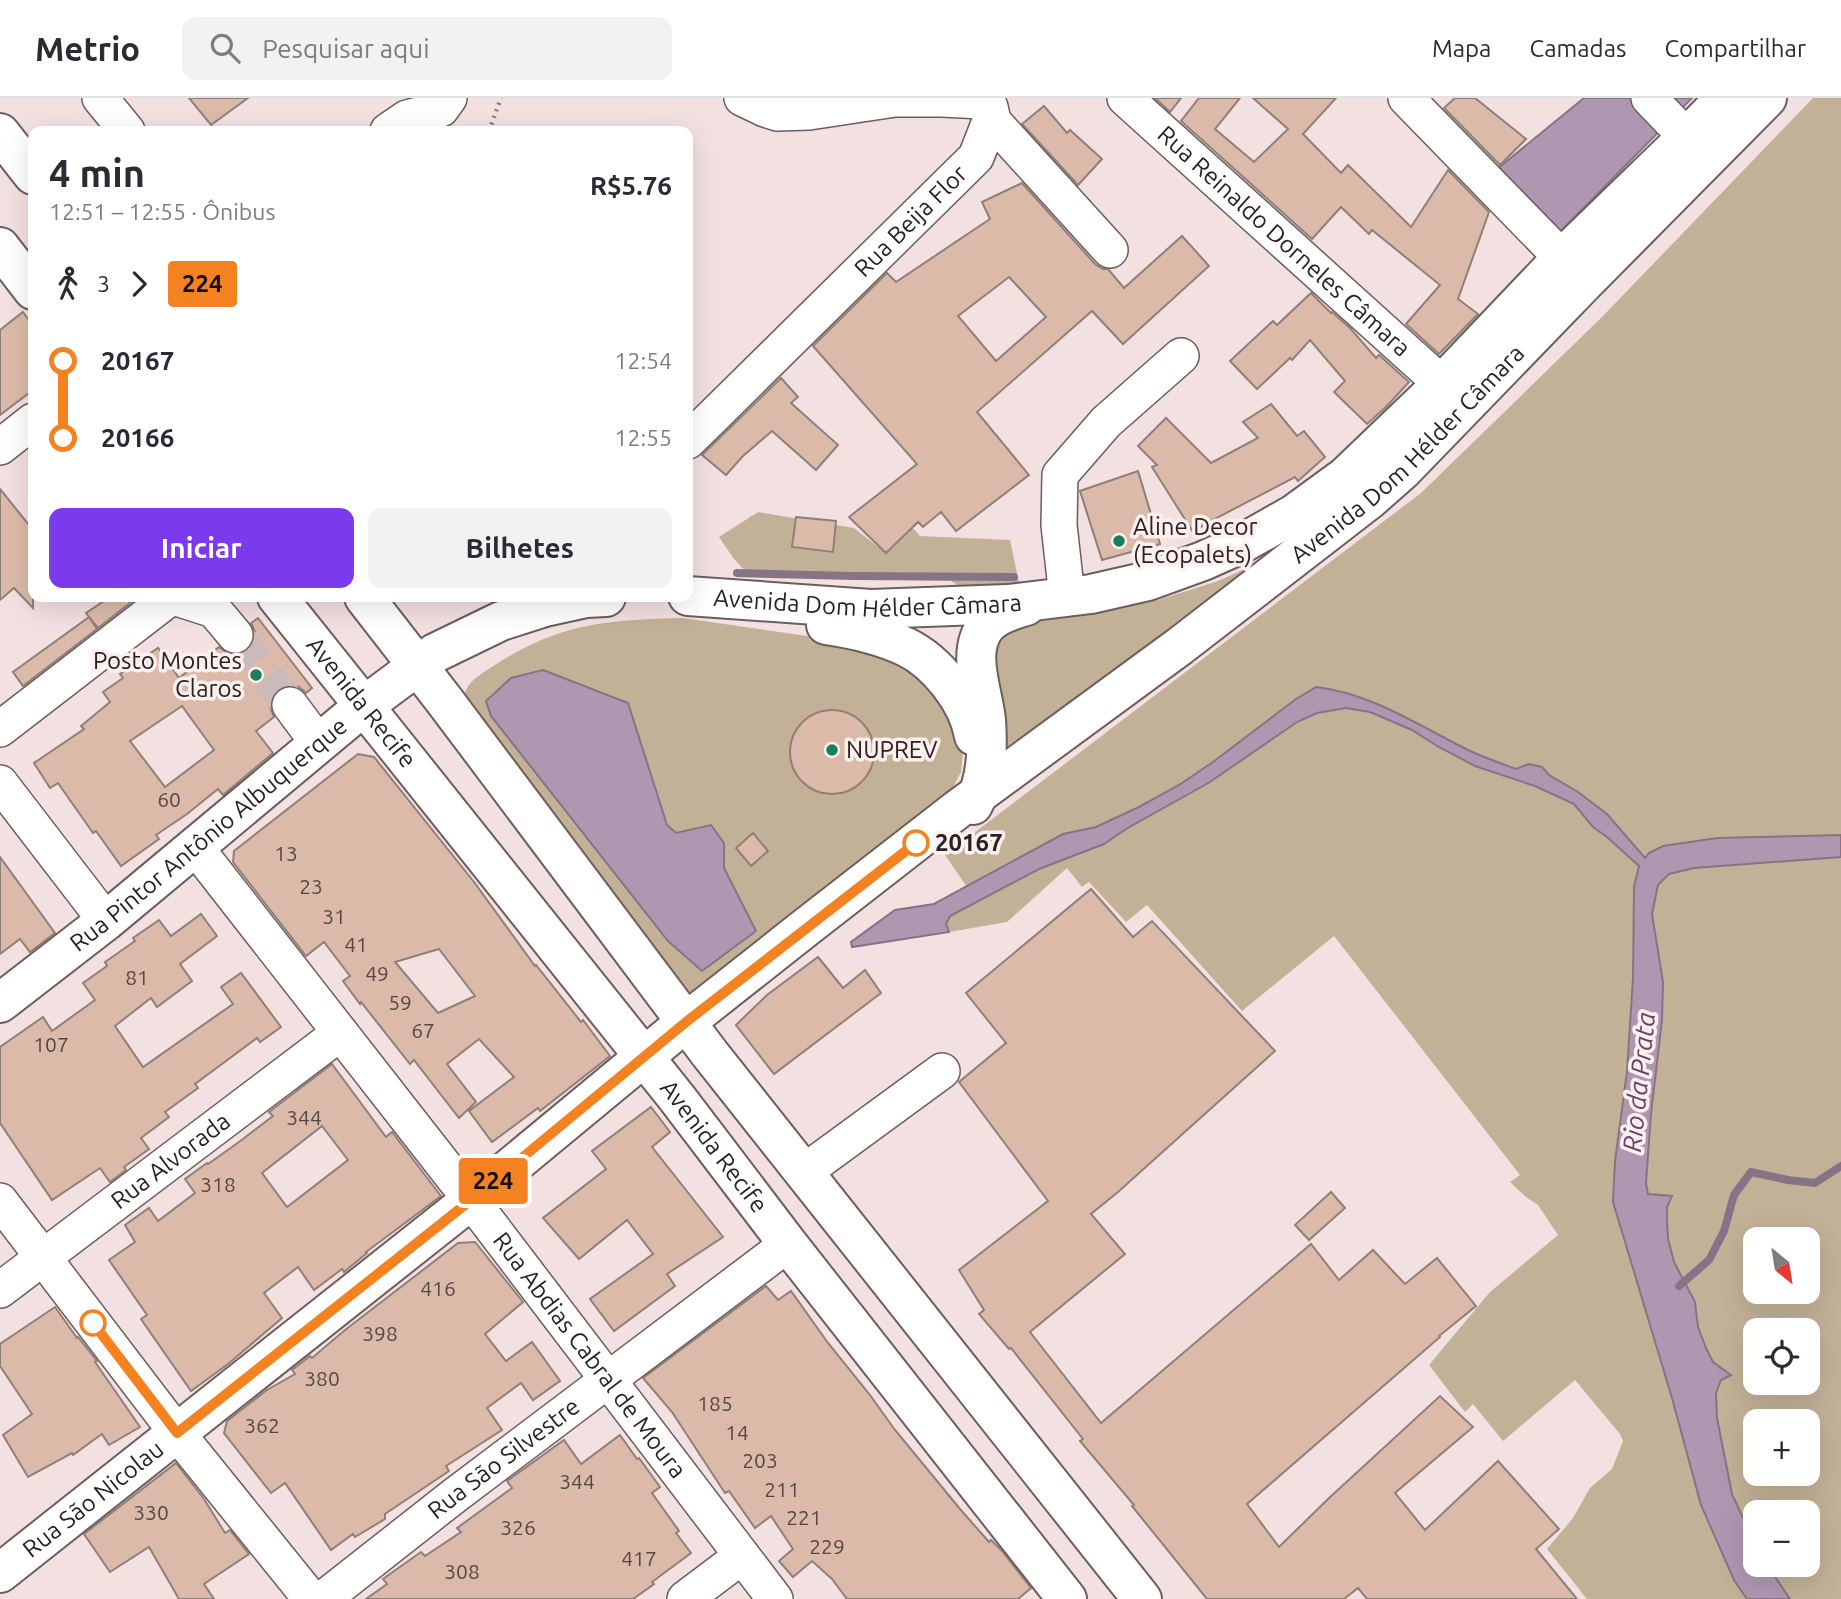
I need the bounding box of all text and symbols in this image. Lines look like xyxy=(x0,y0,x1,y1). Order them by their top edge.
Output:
search box xyxy=(182,17,672,80)
icon: search xyxy=(206,29,244,67)
text: Metrio xyxy=(35,30,140,67)
text: Pesquisar aqui xyxy=(262,34,429,63)
text: Mapa xyxy=(1432,35,1491,62)
text: Camadas xyxy=(1529,35,1626,62)
text: Compartilhar xyxy=(1664,35,1806,62)
street label: Rua Reinaldo Dorneles Câmara xyxy=(1152,120,1416,362)
text: 4 min xyxy=(49,152,145,194)
street label: Rua Beija Flor xyxy=(849,160,972,282)
text: R$5.76 xyxy=(590,171,672,200)
text: 12:51 – 12:55 · Ônibus xyxy=(49,199,275,224)
icon: walk xyxy=(49,265,87,303)
icon: forward xyxy=(120,265,158,303)
text: 224 xyxy=(182,270,223,297)
text: 3 xyxy=(97,271,110,296)
street label: Avenida Dom Hélder Câmara xyxy=(1285,339,1529,568)
text: 20167 xyxy=(101,346,174,375)
text: 12:54 xyxy=(614,348,672,373)
text: 20166 xyxy=(101,423,174,452)
text: 12:55 xyxy=(614,425,672,450)
button: Iniciar xyxy=(49,508,354,588)
button: Bilhetes xyxy=(368,508,672,588)
place label: Aline Decor (Ecopalets) xyxy=(1133,513,1258,568)
marker: Aline Decor (Ecopalets) xyxy=(1111,533,1127,549)
street label: Avenida Dom Hélder Câmara xyxy=(713,584,1023,623)
street label: Avenida Recife xyxy=(301,632,422,773)
place label: Posto Montes Claros xyxy=(93,647,242,702)
marker: Posto Montes Claros xyxy=(248,667,264,683)
street label: Rua Pintor Antônio Albuquerque xyxy=(65,712,352,957)
place label: NUPREV xyxy=(846,736,938,763)
marker: NUPREV xyxy=(824,742,840,758)
house number: 60 xyxy=(157,787,181,811)
place label: 20167 xyxy=(935,829,1003,856)
marker: 20167 xyxy=(903,830,929,856)
house number: 13 xyxy=(274,841,298,865)
house number: 23 xyxy=(299,874,323,898)
house number: 31 xyxy=(322,904,346,928)
house number: 41 xyxy=(344,932,368,956)
house number: 49 xyxy=(365,961,389,985)
house number: 81 xyxy=(125,965,149,989)
house number: 59 xyxy=(388,990,412,1014)
water label: Rio da Prata xyxy=(1617,1011,1660,1153)
house number: 67 xyxy=(411,1018,435,1042)
house number: 107 xyxy=(33,1032,69,1056)
street label: Avenida Recife xyxy=(655,1075,773,1218)
house number: 344 xyxy=(286,1105,322,1129)
street label: Rua Alvorada xyxy=(106,1107,235,1214)
line badge: 224 xyxy=(453,1158,533,1204)
text: 224 xyxy=(473,1167,513,1194)
house number: 318 xyxy=(200,1172,236,1196)
street label: Rua Abdias Cabral de Moura xyxy=(488,1227,692,1483)
north arrow xyxy=(1743,1227,1820,1304)
map controls xyxy=(1743,1227,1820,1577)
house number: 416 xyxy=(420,1276,456,1300)
unlabelled marker xyxy=(80,1310,106,1336)
button: locate xyxy=(1743,1318,1820,1395)
house number: 398 xyxy=(362,1321,398,1345)
house number: 380 xyxy=(304,1366,340,1390)
house number: 185 xyxy=(697,1391,733,1415)
street label: Rua São Silvestre xyxy=(423,1392,585,1524)
button: + xyxy=(1743,1409,1820,1486)
house number: 362 xyxy=(244,1413,280,1437)
house number: 14 xyxy=(725,1420,749,1444)
street label: Rua São Nicolau xyxy=(17,1435,169,1563)
house number: 203 xyxy=(742,1448,778,1472)
house number: 344 xyxy=(559,1469,595,1493)
house number: 211 xyxy=(764,1477,800,1501)
house number: 330 xyxy=(133,1500,169,1524)
button: − xyxy=(1743,1500,1820,1577)
house number: 221 xyxy=(786,1505,822,1529)
house number: 326 xyxy=(500,1515,536,1539)
house number: 229 xyxy=(809,1534,845,1558)
house number: 417 xyxy=(621,1546,657,1570)
house number: 308 xyxy=(444,1559,480,1583)

